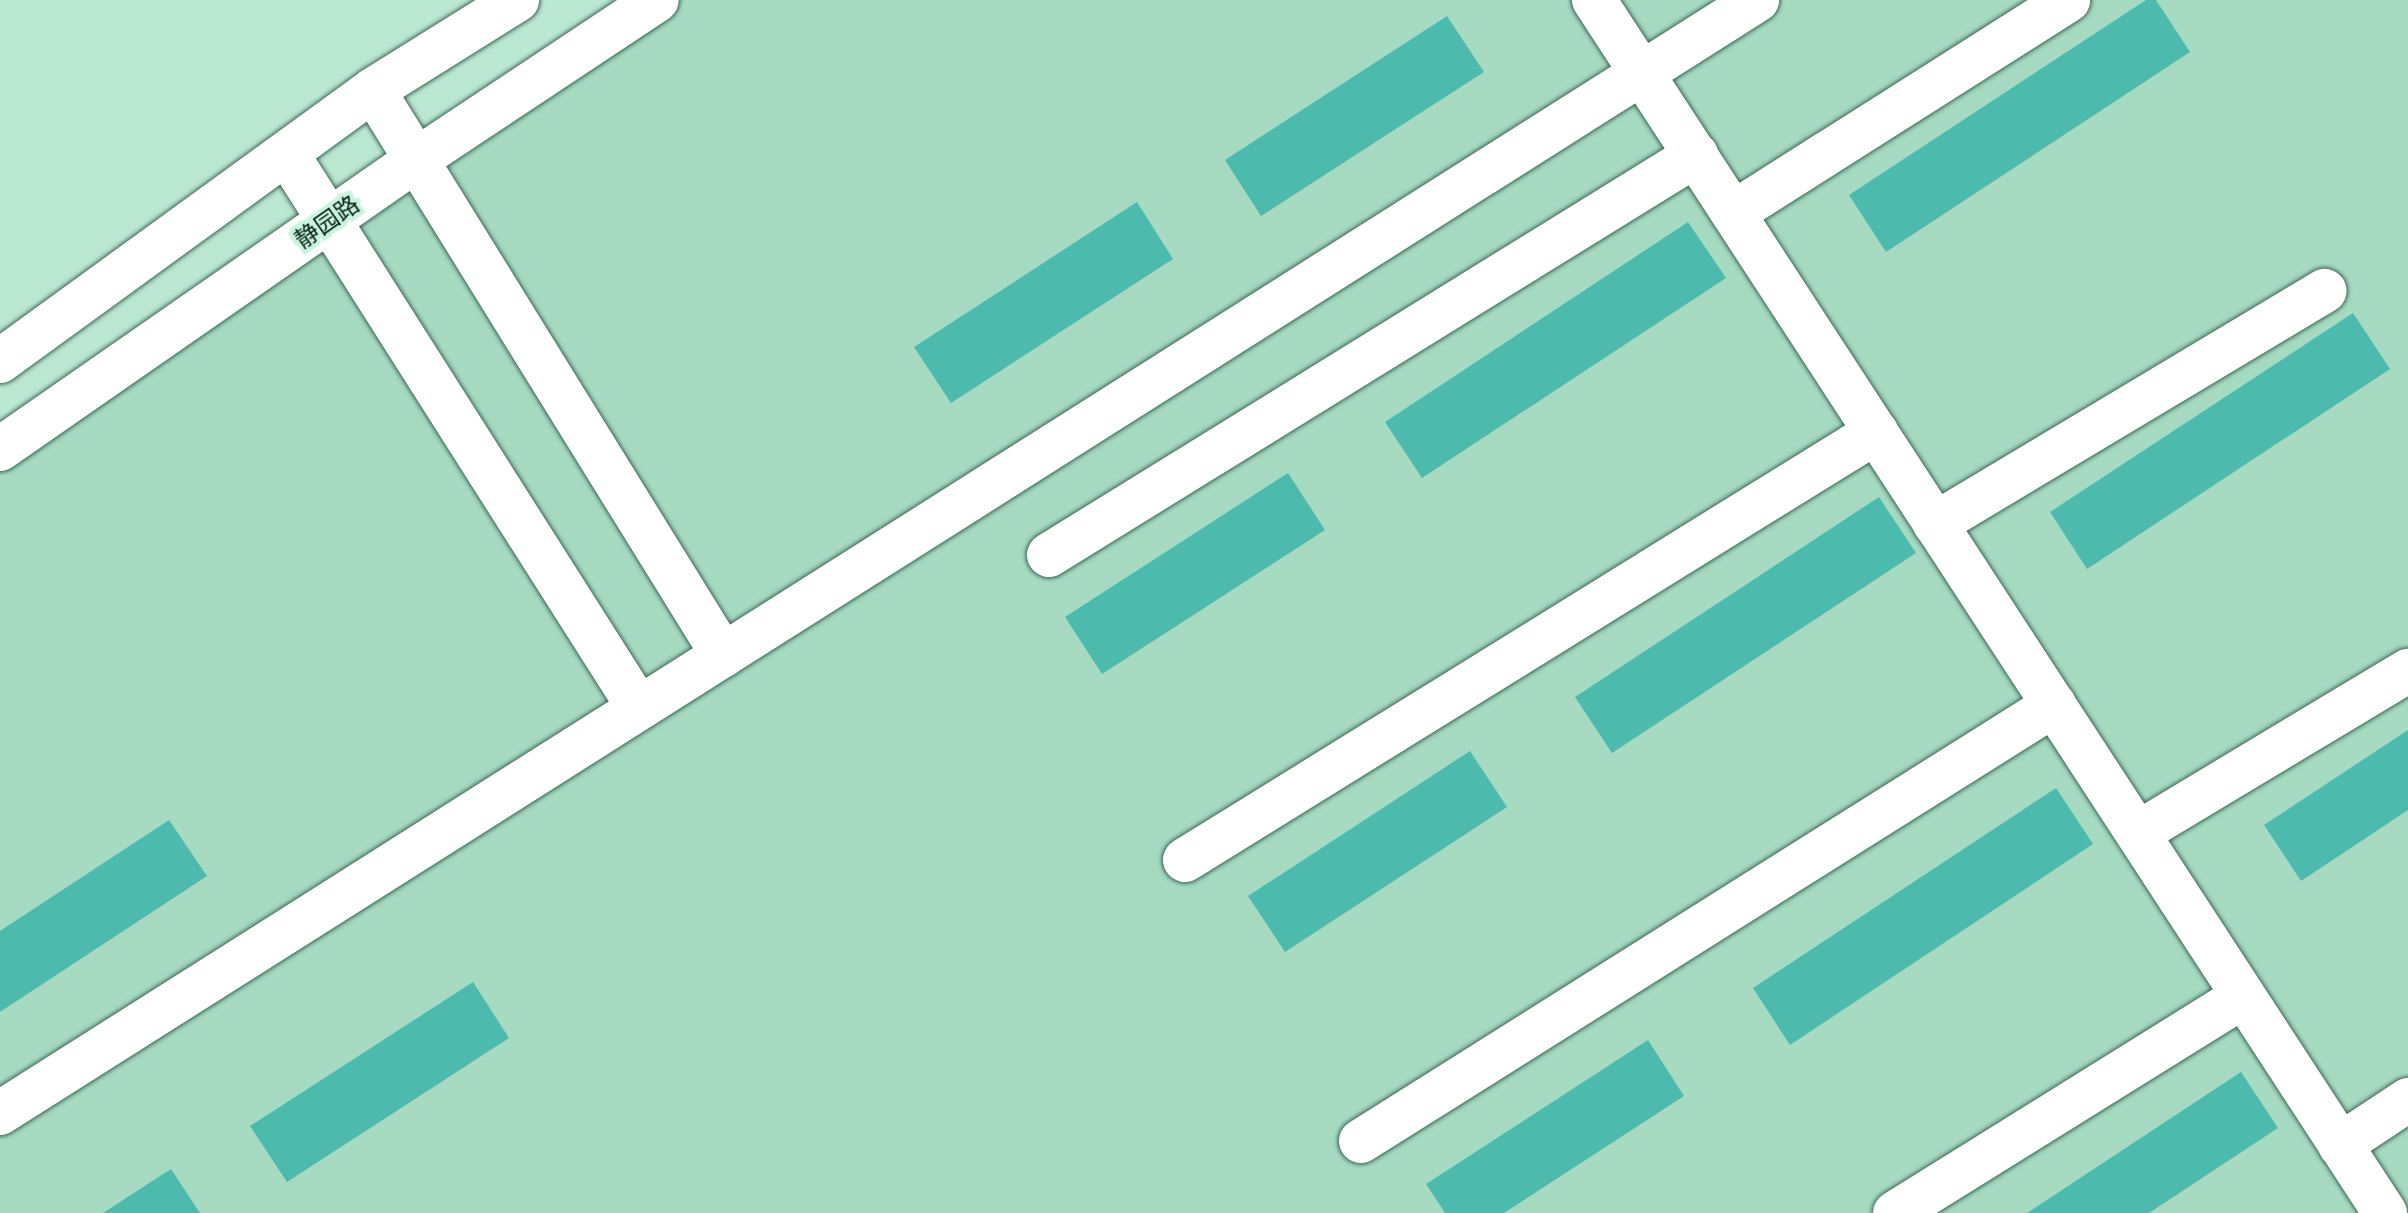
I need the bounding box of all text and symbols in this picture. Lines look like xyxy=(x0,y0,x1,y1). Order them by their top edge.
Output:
street label: 静园路 xyxy=(289,190,365,254)

